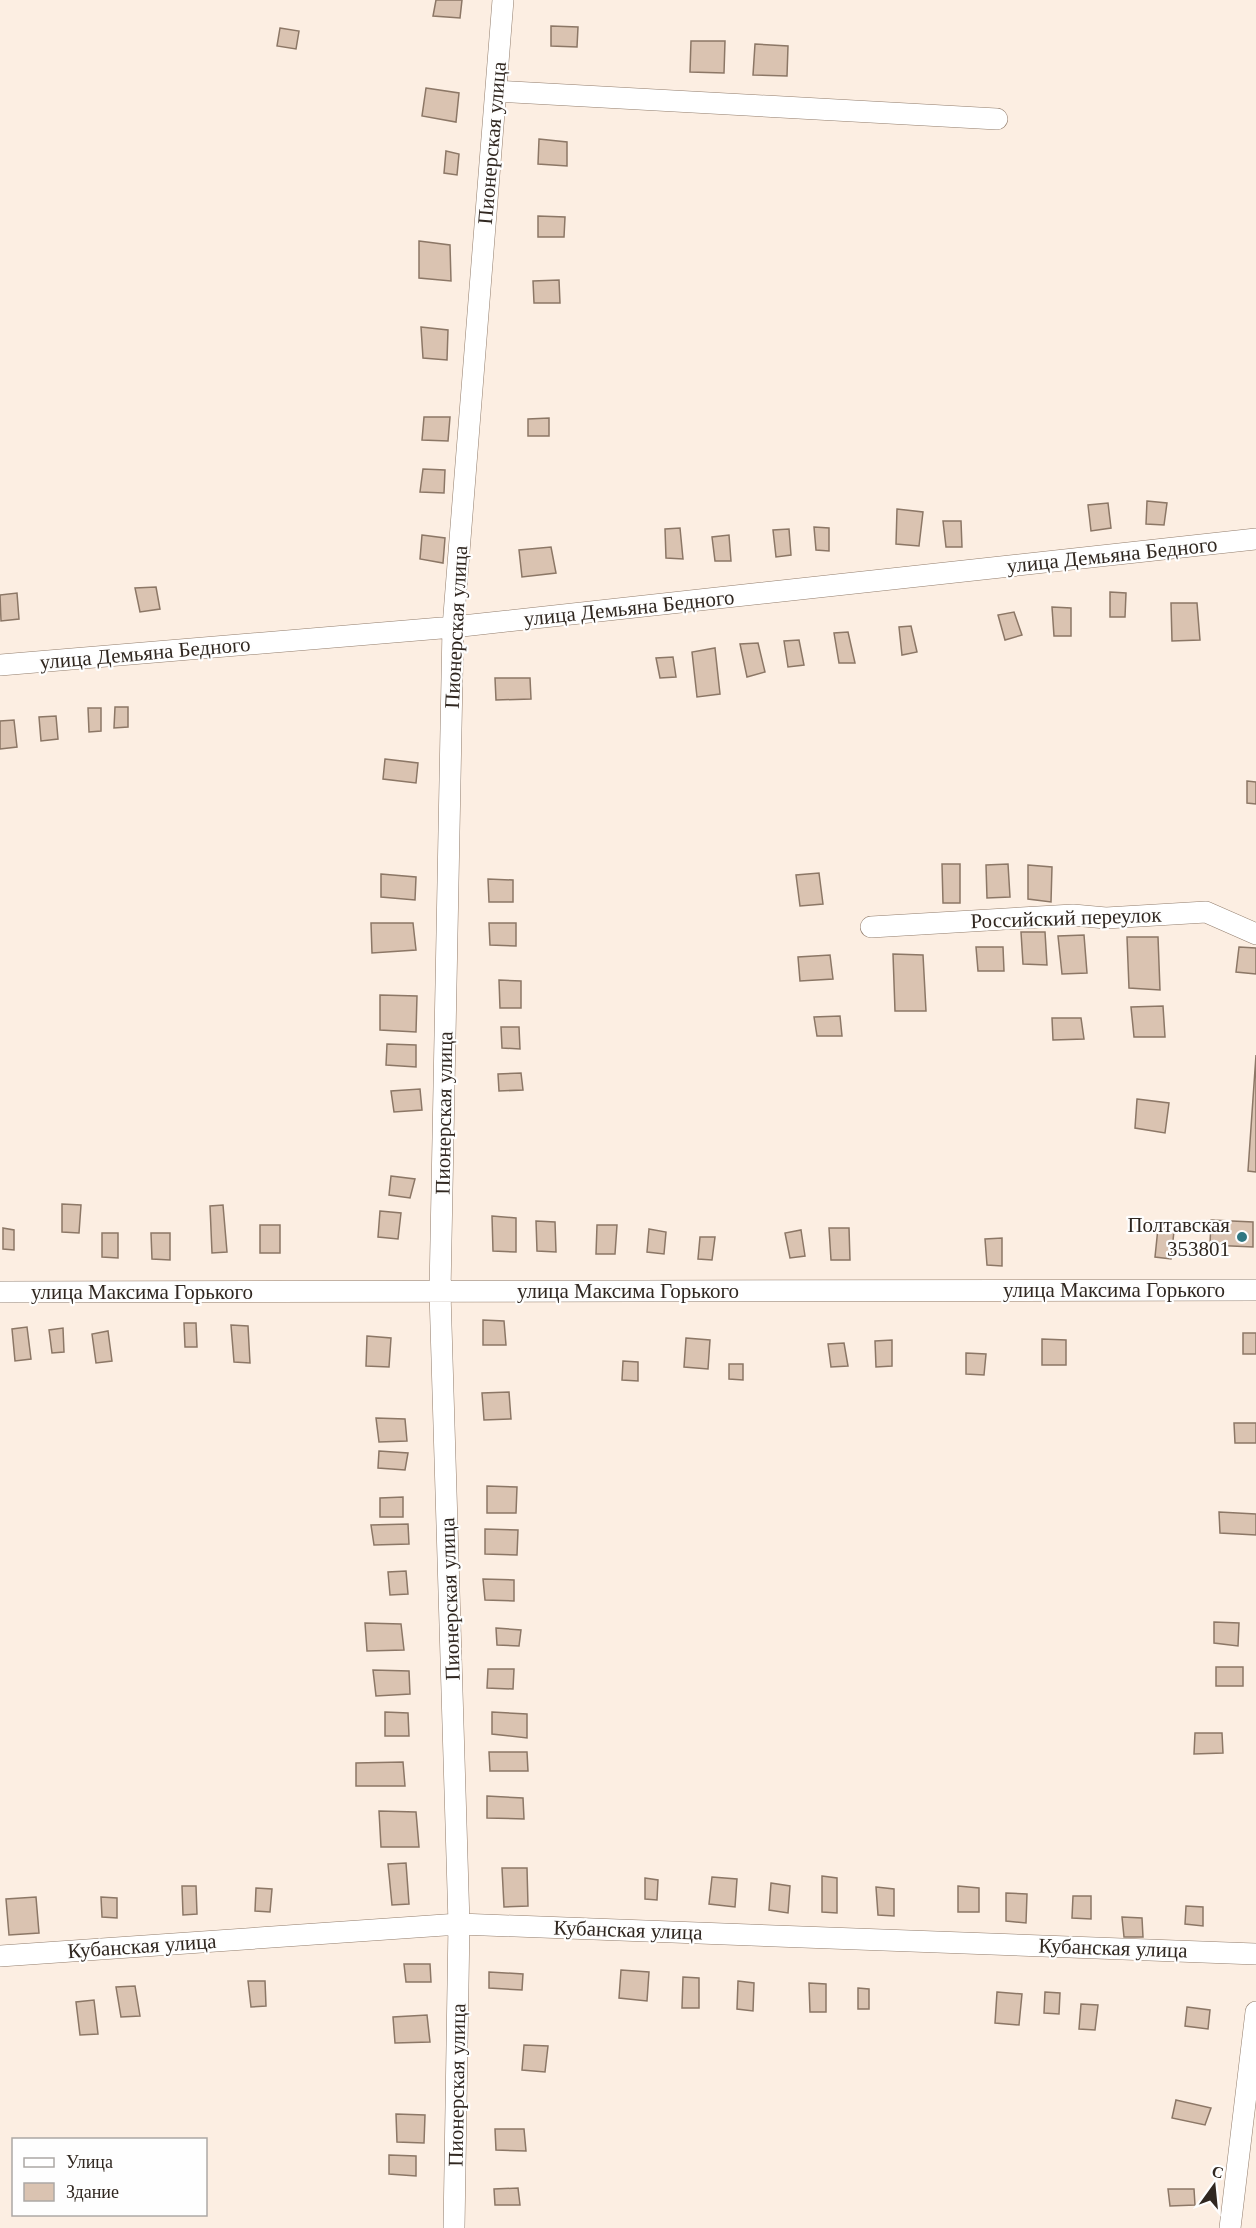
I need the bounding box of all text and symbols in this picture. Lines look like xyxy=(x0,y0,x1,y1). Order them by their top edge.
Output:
street label: Пионерская улица xyxy=(473,60,511,225)
street label: улица Демьяна Бедного xyxy=(1006,532,1218,578)
street label: Пионерская улица xyxy=(440,544,472,709)
street label: улица Демьяна Бедного xyxy=(523,585,735,631)
street label: улица Демьяна Бедного xyxy=(39,632,251,674)
street label: Российский переулок xyxy=(970,903,1163,933)
street label: Пионерская улица xyxy=(431,1031,457,1195)
place label: Полтавская 353801 xyxy=(1127,1213,1230,1261)
marker: Полтавская 353801 xyxy=(1235,1230,1249,1244)
street label: улица Максима Горького xyxy=(1003,1278,1225,1302)
street label: улица Максима Горького xyxy=(517,1279,739,1303)
street label: улица Максима Горького xyxy=(31,1280,253,1304)
street label: Пионерская улица xyxy=(435,1516,465,1681)
street label: Кубанская улица xyxy=(553,1915,704,1945)
street label: Кубанская улица xyxy=(67,1929,218,1963)
street label: Кубанская улица xyxy=(1038,1933,1189,1963)
street label: Пионерская улица xyxy=(444,2003,470,2167)
legend xyxy=(12,2138,207,2216)
text: Улица xyxy=(66,2152,113,2172)
north arrow xyxy=(1184,2156,1244,2216)
text: С xyxy=(1210,2162,1226,2182)
text: Здание xyxy=(66,2182,119,2202)

